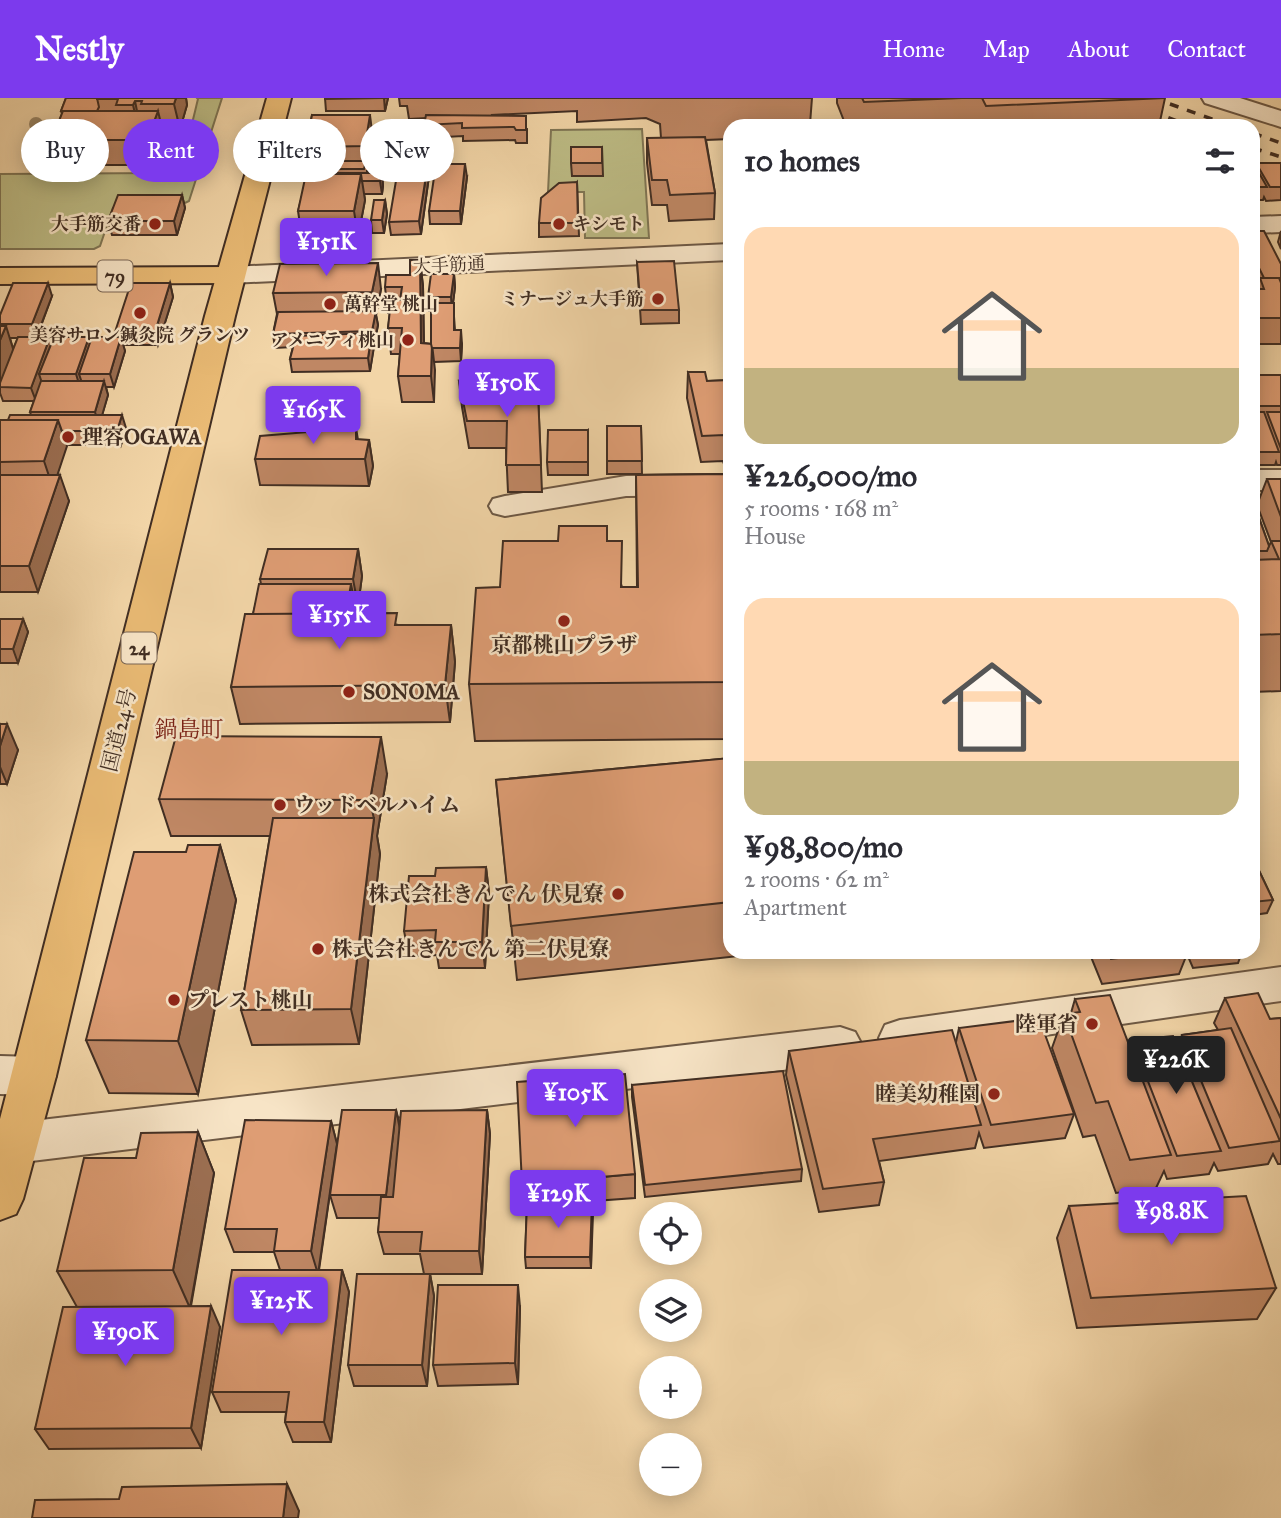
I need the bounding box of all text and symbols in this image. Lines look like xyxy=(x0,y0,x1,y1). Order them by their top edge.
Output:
text: Nestly xyxy=(35,29,124,69)
text: Home xyxy=(882,34,945,64)
text: Map xyxy=(983,34,1030,64)
text: About xyxy=(1068,34,1129,64)
text: Contact xyxy=(1167,34,1246,64)
chip: Buy xyxy=(21,119,109,182)
chip: Rent xyxy=(123,119,219,182)
chip: Filters xyxy=(233,119,346,182)
chip: New xyxy=(360,119,454,182)
icon: filters xyxy=(1201,142,1239,180)
text: 10 homes xyxy=(744,143,860,179)
place label: 大手筋交番 xyxy=(51,213,141,235)
place label: キシモト xyxy=(573,213,645,235)
marker: 大手筋交番 xyxy=(147,216,163,232)
marker: キシモト xyxy=(551,216,567,232)
pin: ¥151K xyxy=(277,218,375,278)
text: ¥151K xyxy=(296,227,356,255)
street label: 大手筋通 xyxy=(412,252,486,278)
road number: 79 xyxy=(97,260,132,292)
icon: home xyxy=(929,273,1055,399)
place label: ミナージュ大手筋 xyxy=(501,288,644,310)
marker: ミナージュ大手筋 xyxy=(650,291,666,307)
place label: 萬幹堂 桃山 xyxy=(344,293,438,315)
marker: 萬幹堂 桃山 xyxy=(322,296,338,312)
marker: 美容サロン鍼灸院 グランツ xyxy=(132,305,148,321)
place label: 美容サロン鍼灸院 グランツ xyxy=(30,324,250,346)
place label: アメニティ桃山 xyxy=(271,329,394,351)
marker: アメニティ桃山 xyxy=(400,332,416,348)
pin: ¥150K xyxy=(458,360,556,419)
text: ¥150K xyxy=(475,368,539,396)
pin: ¥165K xyxy=(264,386,362,446)
text: ¥165K xyxy=(282,395,344,423)
place label: 理容OGAWA xyxy=(82,424,202,450)
marker: 理容OGAWA xyxy=(60,429,76,445)
text: ¥226,000/mo xyxy=(744,458,917,494)
text: 5 rooms · 168 m² xyxy=(744,494,898,522)
text: House xyxy=(744,522,806,550)
pin: ¥155K xyxy=(290,592,388,651)
text: ¥155K xyxy=(308,600,370,628)
marker: 京都桃山プラザ xyxy=(556,613,572,629)
road number: 24 xyxy=(122,632,156,664)
place label: 京都桃山プラザ xyxy=(491,632,638,658)
icon: home xyxy=(929,644,1055,770)
place label: SONOMA xyxy=(363,679,461,705)
marker: SONOMA xyxy=(341,684,357,700)
street label: 国道24号 xyxy=(96,686,142,774)
district label: 鍋島町 xyxy=(155,715,224,743)
place label: ウッドベルハイム xyxy=(294,792,460,818)
marker: ウッドベルハイム xyxy=(272,797,288,813)
text: ¥98,800/mo xyxy=(744,829,903,865)
text: 2 rooms · 62 m² xyxy=(744,865,889,893)
place label: 株式会社きんでん 伏見寮 xyxy=(368,881,604,907)
marker: 株式会社きんでん 伏見寮 xyxy=(610,886,626,902)
text: Apartment xyxy=(744,893,847,921)
place label: 株式会社きんでん 第二伏見寮 xyxy=(332,936,610,962)
marker: 株式会社きんでん 第二伏見寮 xyxy=(310,941,326,957)
place label: プレスト桃山 xyxy=(188,987,313,1013)
marker: プレスト桃山 xyxy=(166,992,182,1008)
place label: 陸軍省 xyxy=(1015,1011,1078,1037)
marker: 陸軍省 xyxy=(1084,1016,1100,1032)
pin: ¥226K xyxy=(1127,1037,1225,1096)
text: ¥226K xyxy=(1143,1045,1209,1073)
pin: ¥105K xyxy=(526,1070,624,1129)
text: ¥105K xyxy=(543,1078,607,1106)
place label: 睦美幼稚園 xyxy=(875,1081,980,1107)
marker: 睦美幼稚園 xyxy=(986,1086,1002,1102)
pin: ¥129K xyxy=(509,1170,607,1230)
text: ¥129K xyxy=(526,1179,590,1207)
pin: ¥98.8K xyxy=(1114,1188,1228,1247)
text: ¥98.8K xyxy=(1134,1196,1208,1224)
map controls xyxy=(639,1202,702,1496)
button: locate xyxy=(639,1202,702,1265)
pin: ¥125K xyxy=(232,1278,330,1337)
button: layers xyxy=(639,1279,702,1342)
text: ¥125K xyxy=(250,1286,312,1314)
pin: ¥190K xyxy=(76,1308,174,1368)
text: ¥190K xyxy=(92,1317,158,1345)
button: + xyxy=(639,1356,702,1419)
button: − xyxy=(639,1433,702,1496)

